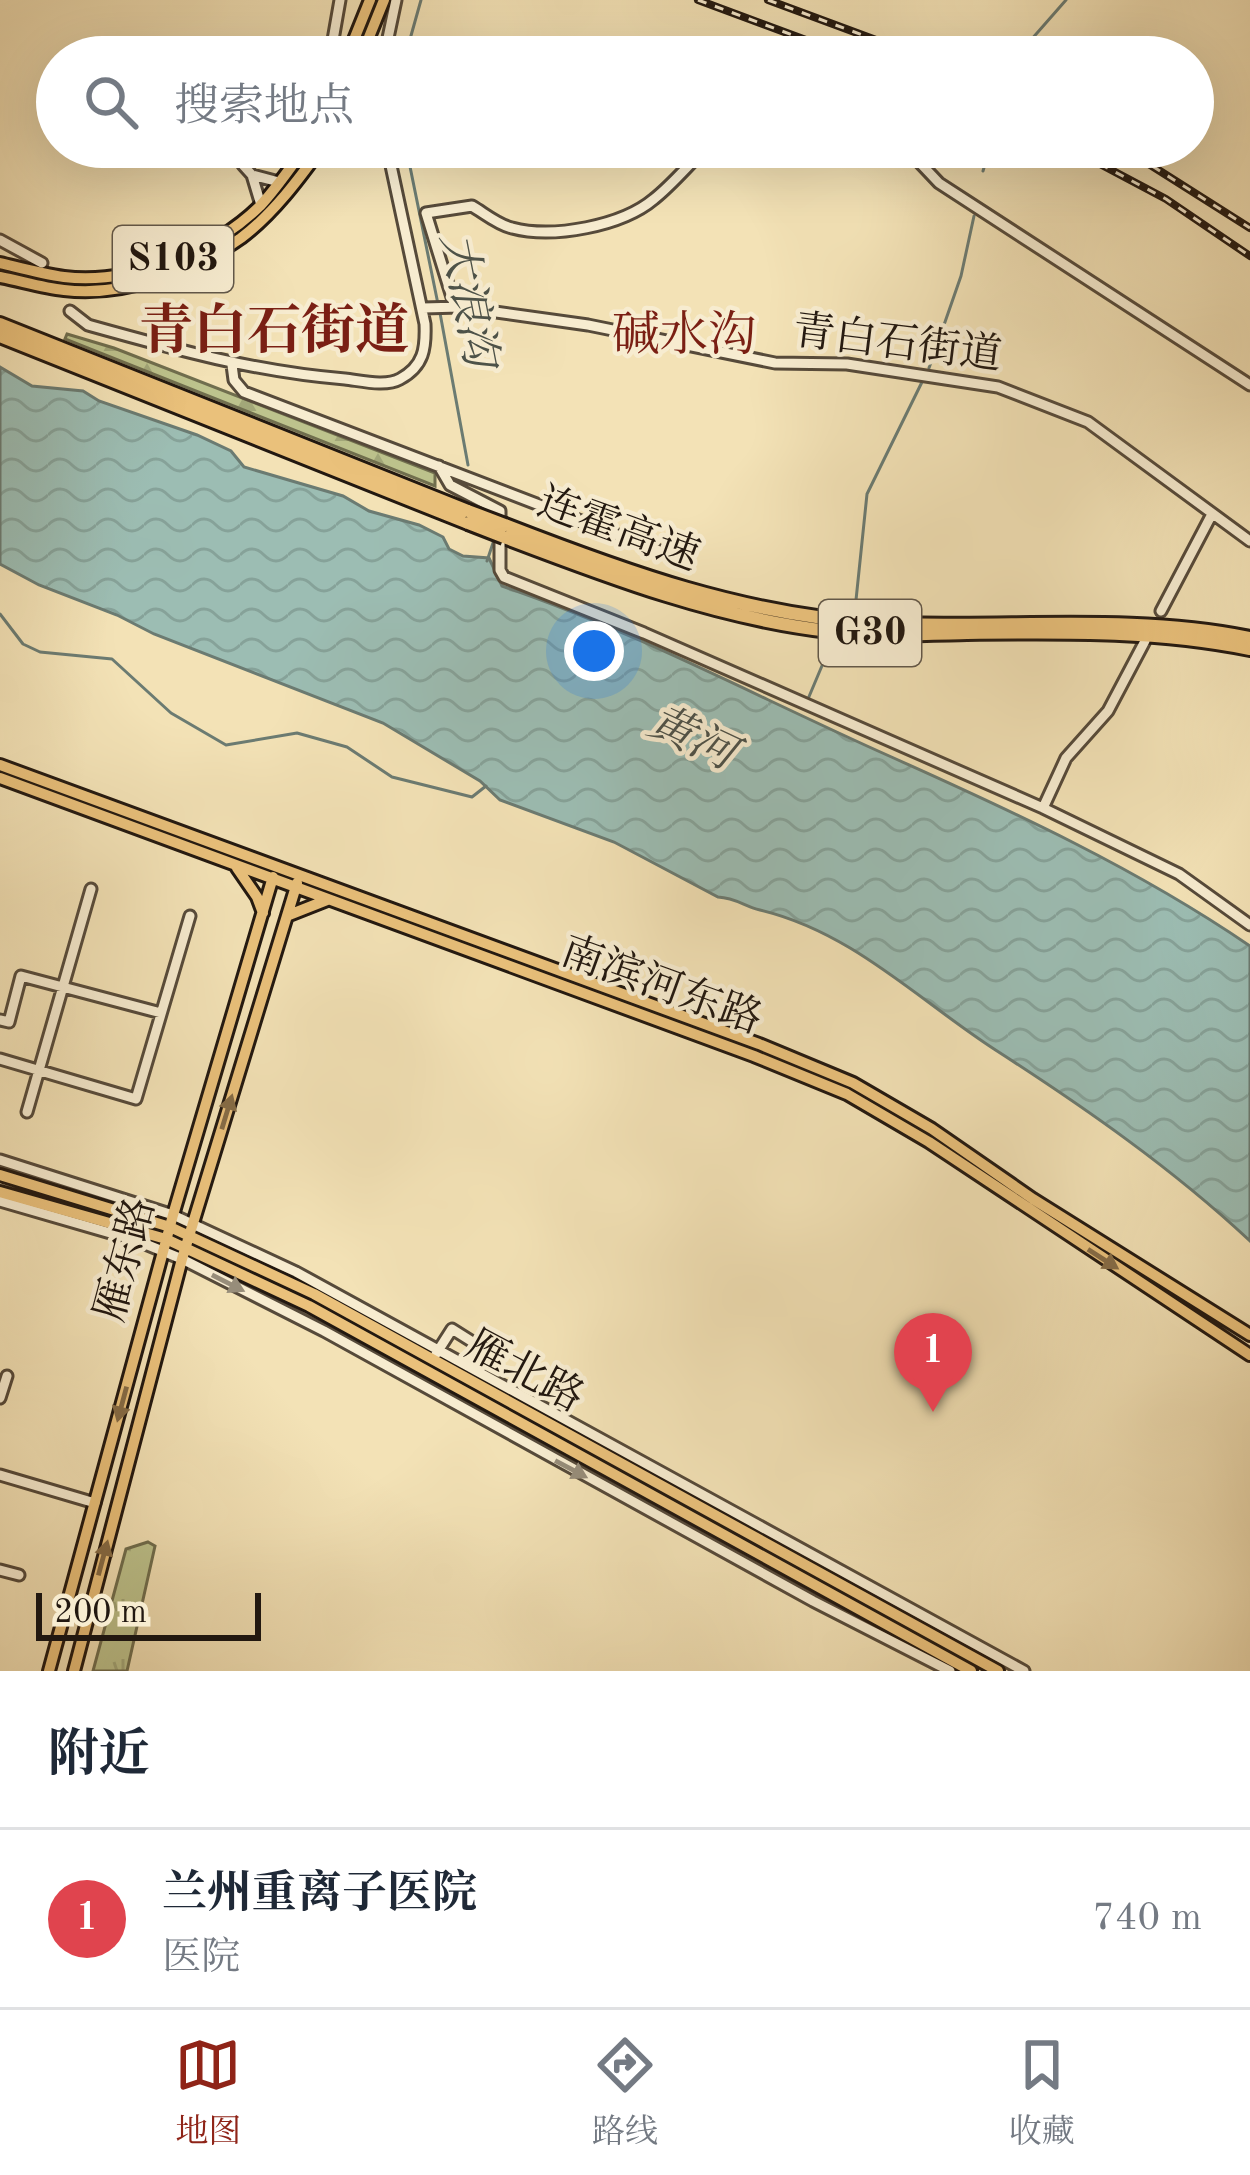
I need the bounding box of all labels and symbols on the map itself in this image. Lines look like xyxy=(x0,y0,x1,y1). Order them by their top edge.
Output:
road number: S103 xyxy=(113,226,233,292)
water label: 大浪沟 xyxy=(431,229,506,376)
district label: 青白石街道 xyxy=(139,301,409,361)
street label: 青白石街道 xyxy=(790,307,1004,379)
district label: 碱水沟 xyxy=(612,309,756,361)
street label: 连霍高速 xyxy=(532,479,705,579)
road number: G30 xyxy=(819,600,921,666)
your location xyxy=(564,621,624,681)
water label: 黄河 xyxy=(641,697,749,782)
street label: 南滨河东路 xyxy=(555,928,768,1043)
one-way arrow xyxy=(219,1093,237,1130)
street label: 雁东路 xyxy=(87,1193,164,1326)
one-way arrow xyxy=(1087,1248,1120,1270)
one-way arrow xyxy=(211,1272,245,1292)
pin: 1 xyxy=(894,1313,972,1412)
street label: 雁北路 xyxy=(459,1321,591,1421)
one-way arrow xyxy=(111,1386,130,1423)
one-way arrow xyxy=(553,1458,588,1479)
one-way arrow xyxy=(95,1539,114,1576)
scale bar xyxy=(36,1587,261,1640)

